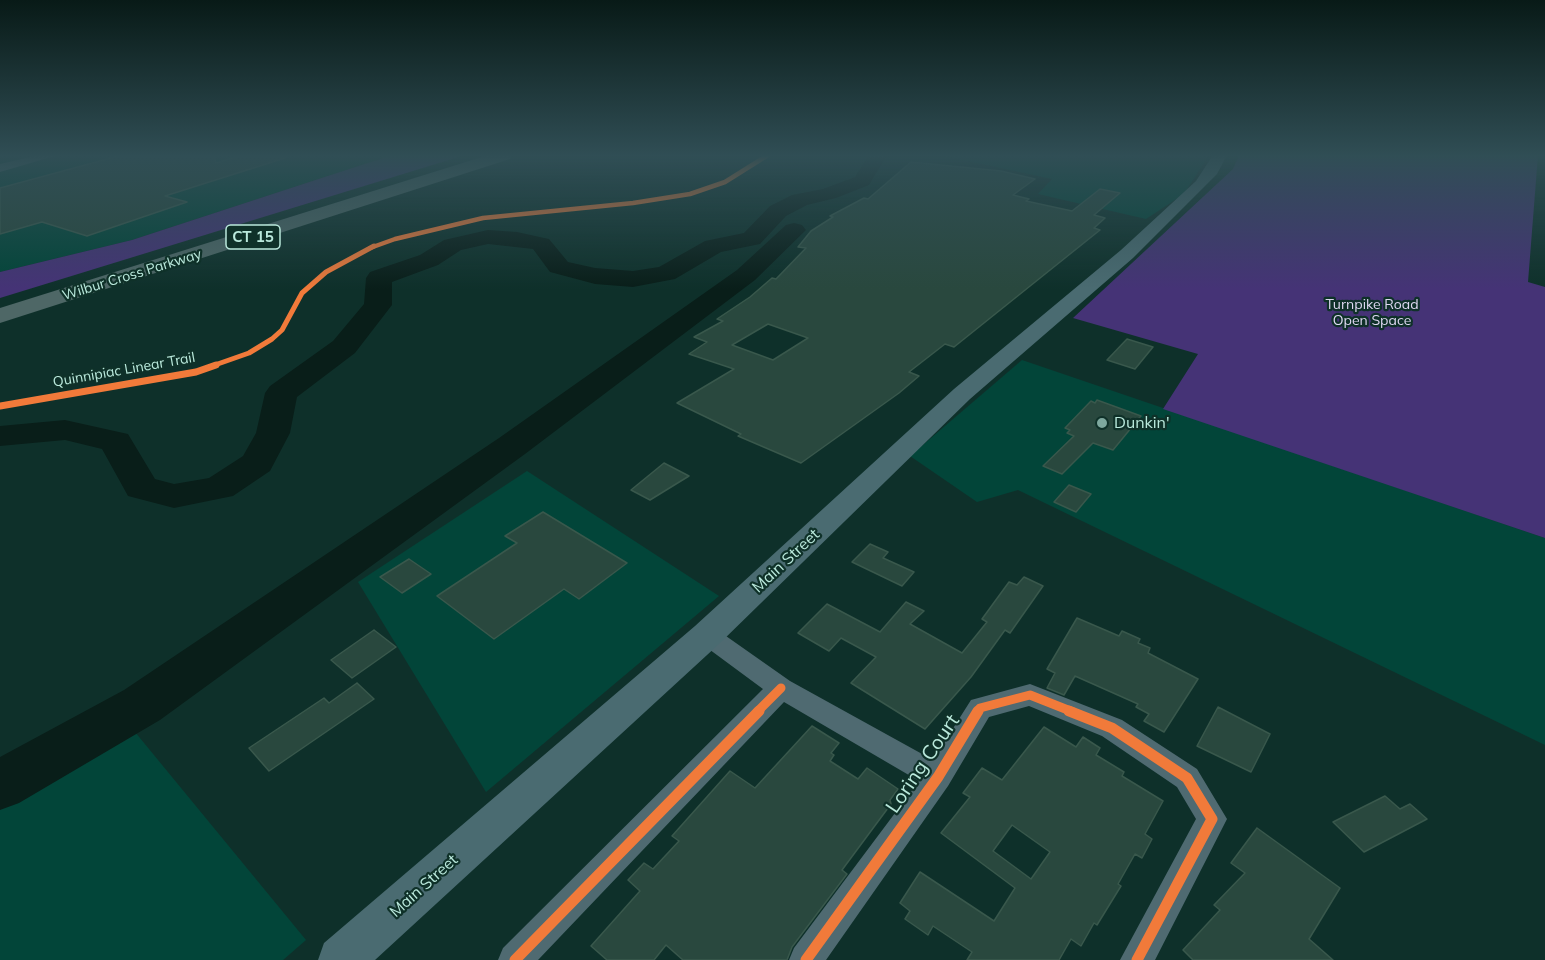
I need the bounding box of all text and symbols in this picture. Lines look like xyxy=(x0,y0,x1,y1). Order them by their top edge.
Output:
road number: CT 15 xyxy=(226,225,280,249)
street label: Wilbur Cross Parkway xyxy=(60,246,204,304)
park label: Turnpike Road Open Space xyxy=(1325,297,1419,330)
street label: Quinnipiac Linear Trail xyxy=(52,349,196,391)
place label: Dunkin' xyxy=(1114,413,1170,433)
marker: Dunkin' xyxy=(1095,416,1109,430)
street label: Main Street xyxy=(748,525,824,597)
street label: Loring Court xyxy=(881,710,965,818)
street label: Main Street xyxy=(386,850,462,922)

